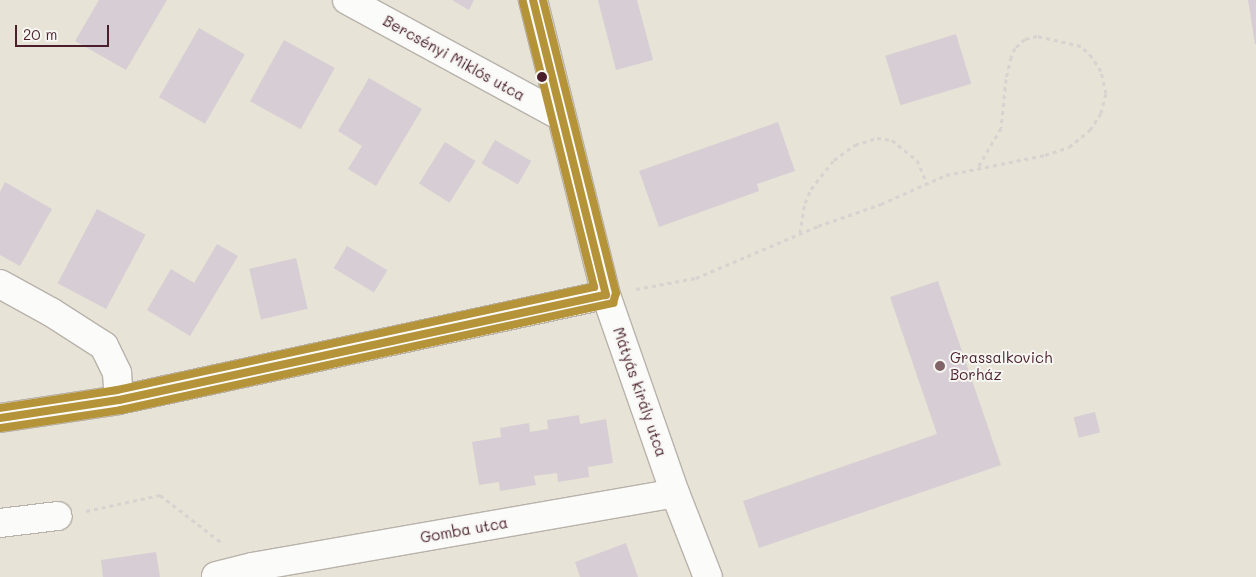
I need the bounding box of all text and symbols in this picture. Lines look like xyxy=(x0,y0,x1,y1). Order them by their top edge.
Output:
street label: Bercsényi Miklós utca xyxy=(380,12,528,104)
scale bar xyxy=(18,15,111,47)
text: 20 m xyxy=(23,24,57,44)
unlabelled marker xyxy=(537,72,547,82)
street label: Mátyás király utca xyxy=(609,325,671,459)
place label: Grassalkovich Borház xyxy=(950,348,1052,383)
marker: Grassalkovich Borház xyxy=(934,360,946,372)
street label: Gomba utca xyxy=(419,513,509,547)

